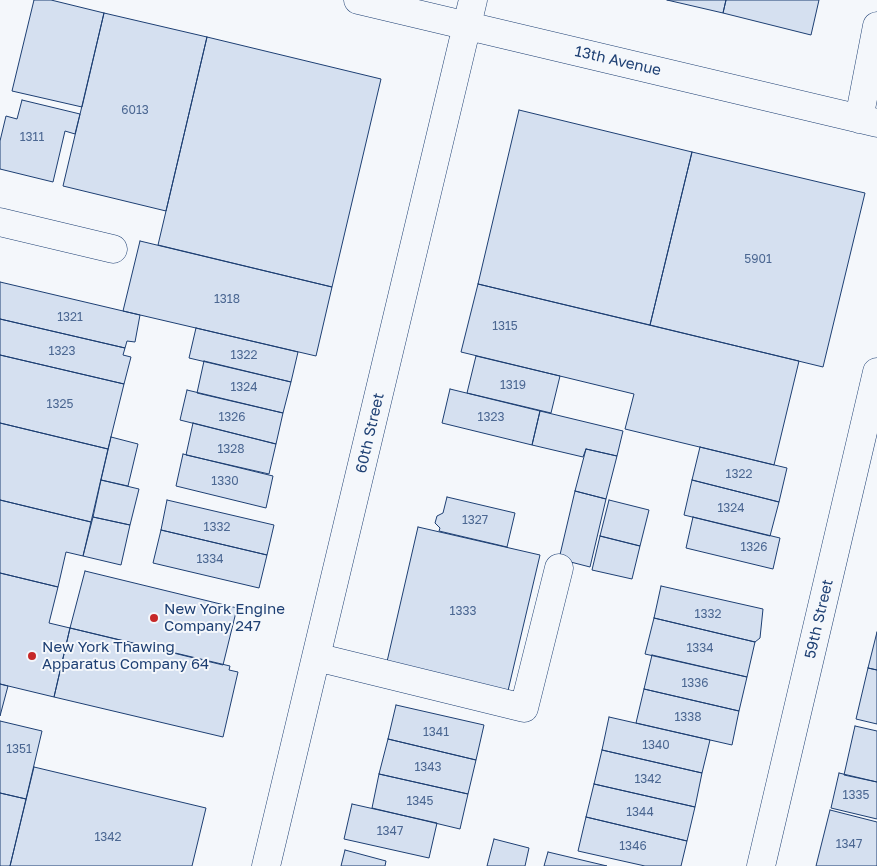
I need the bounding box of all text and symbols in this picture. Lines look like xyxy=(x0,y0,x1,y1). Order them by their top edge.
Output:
street label: 13th Avenue xyxy=(573,42,663,80)
house number: 6013 xyxy=(121,103,149,117)
house number: 1311 xyxy=(20,130,44,144)
house number: 5901 xyxy=(744,252,772,266)
house number: 1318 xyxy=(214,292,240,306)
house number: 1321 xyxy=(57,310,83,324)
house number: 1315 xyxy=(492,319,518,333)
house number: 1323 xyxy=(49,344,75,358)
house number: 1322 xyxy=(231,348,257,362)
house number: 1319 xyxy=(500,378,526,392)
house number: 1324 xyxy=(230,380,258,394)
street label: 60th Street xyxy=(352,391,388,475)
house number: 1325 xyxy=(47,397,73,411)
house number: 1326 xyxy=(218,410,246,424)
house number: 1323 xyxy=(478,410,504,424)
house number: 1328 xyxy=(217,442,245,456)
house number: 1322 xyxy=(726,467,752,481)
house number: 1330 xyxy=(211,474,239,488)
house number: 1324 xyxy=(717,501,745,515)
house number: 1327 xyxy=(462,513,488,527)
house number: 1332 xyxy=(204,520,230,534)
house number: 1326 xyxy=(740,540,768,554)
house number: 1334 xyxy=(196,552,224,566)
street label: 59th Street xyxy=(801,577,837,661)
place label: New York Engine Company 247 xyxy=(164,600,285,635)
house number: 1333 xyxy=(450,604,476,618)
house number: 1332 xyxy=(695,607,721,621)
marker: New York Engine Company 247 xyxy=(148,612,160,624)
place label: New York Thawing Apparatus Company 64 xyxy=(42,638,209,673)
house number: 1334 xyxy=(686,641,714,655)
marker: New York Thawing Apparatus Company 64 xyxy=(26,650,38,662)
house number: 1336 xyxy=(681,676,709,690)
house number: 1338 xyxy=(674,710,702,724)
house number: 1341 xyxy=(423,725,449,739)
house number: 1340 xyxy=(642,738,670,752)
house number: 1351 xyxy=(6,742,32,756)
house number: 1343 xyxy=(414,760,442,774)
house number: 1342 xyxy=(634,772,662,786)
house number: 1335 xyxy=(843,788,869,802)
house number: 1345 xyxy=(406,794,434,808)
house number: 1344 xyxy=(626,805,654,819)
house number: 1347 xyxy=(377,824,403,838)
house number: 1342 xyxy=(94,830,122,844)
house number: 1347 xyxy=(836,837,862,851)
house number: 1346 xyxy=(619,839,647,853)

